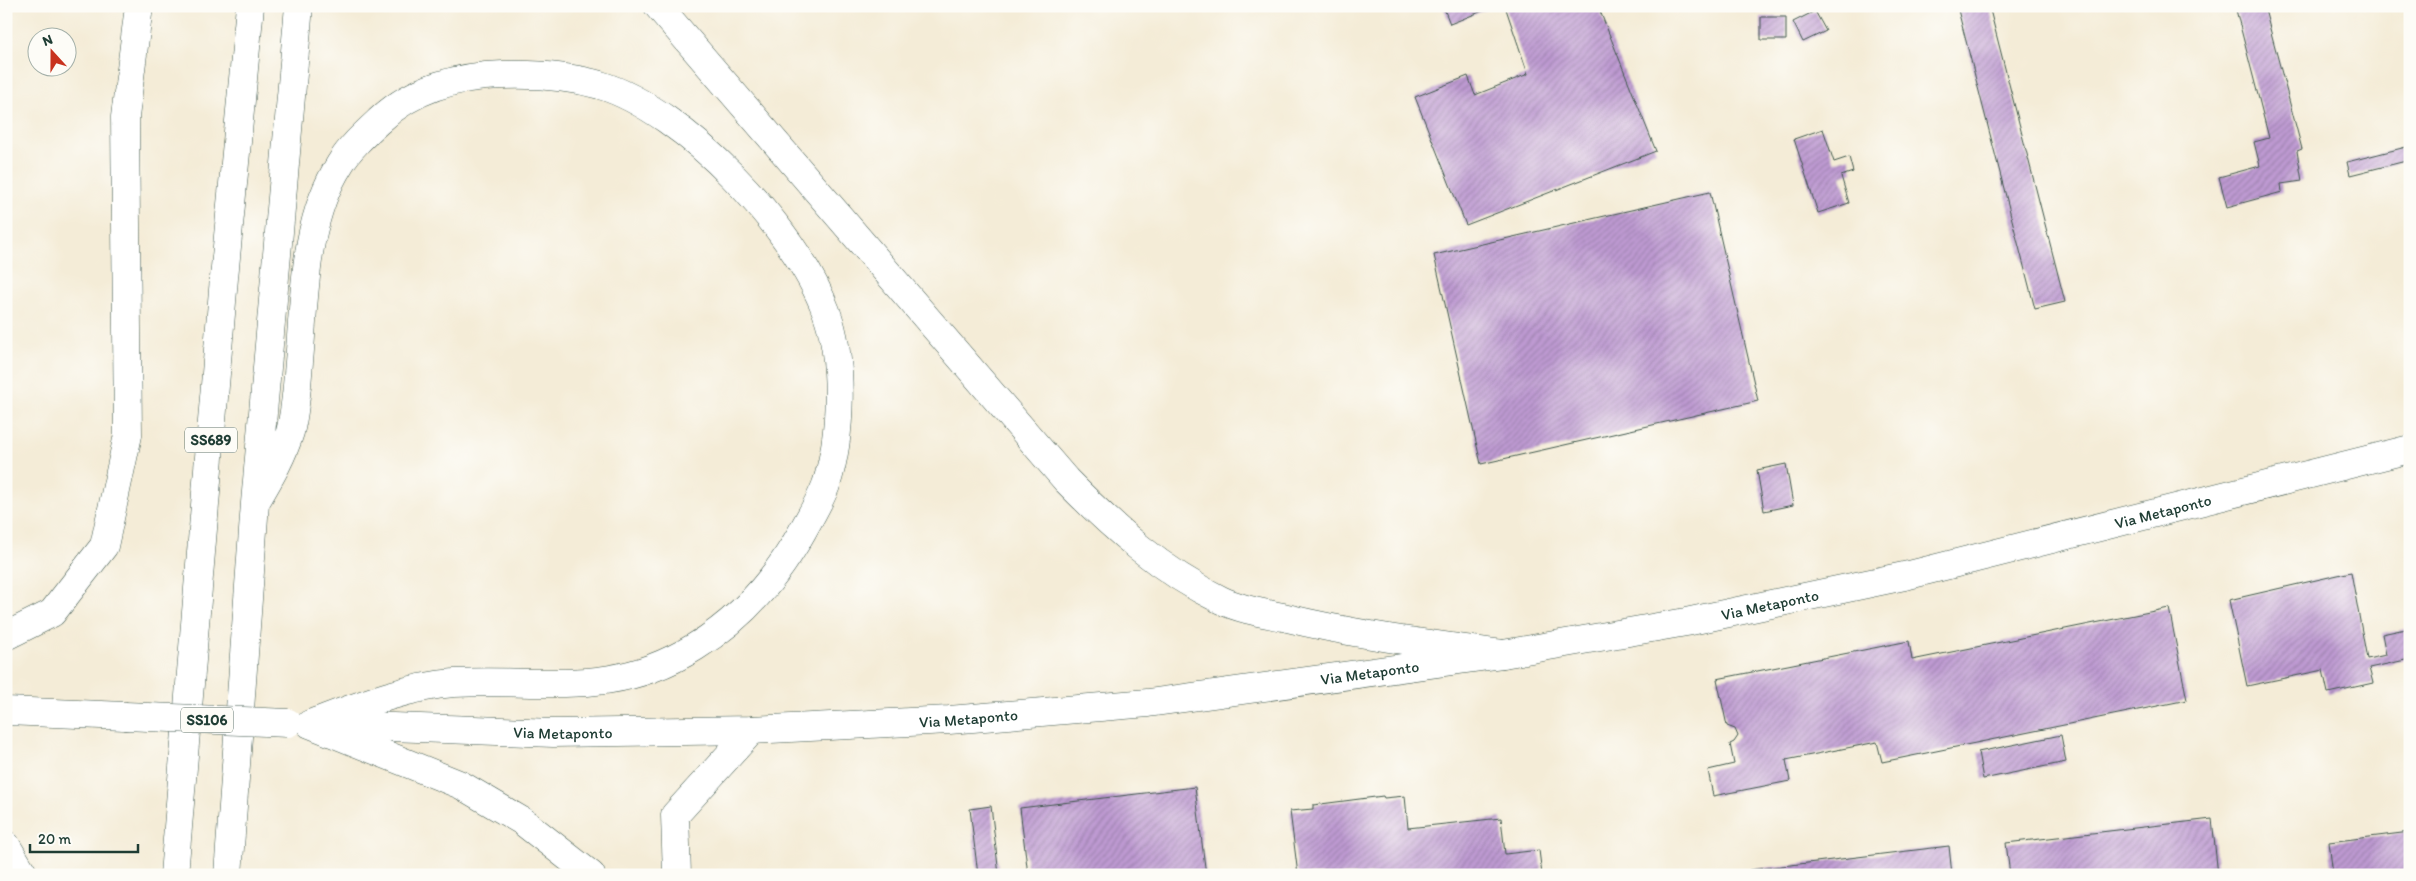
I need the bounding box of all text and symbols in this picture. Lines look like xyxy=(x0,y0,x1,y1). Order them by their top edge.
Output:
north arrow xyxy=(28,28,78,78)
text: N xyxy=(40,31,55,50)
road number: SS689 xyxy=(185,428,237,452)
street label: Via Metaponto xyxy=(2113,490,2213,533)
street label: Via Metaponto xyxy=(1719,585,1821,624)
street label: Via Metaponto xyxy=(1319,657,1420,689)
street label: Via Metaponto xyxy=(918,705,1019,732)
road number: SS106 xyxy=(181,708,233,732)
street label: Via Metaponto xyxy=(513,723,613,743)
scale bar xyxy=(30,821,138,853)
text: 20 m xyxy=(38,830,72,848)

